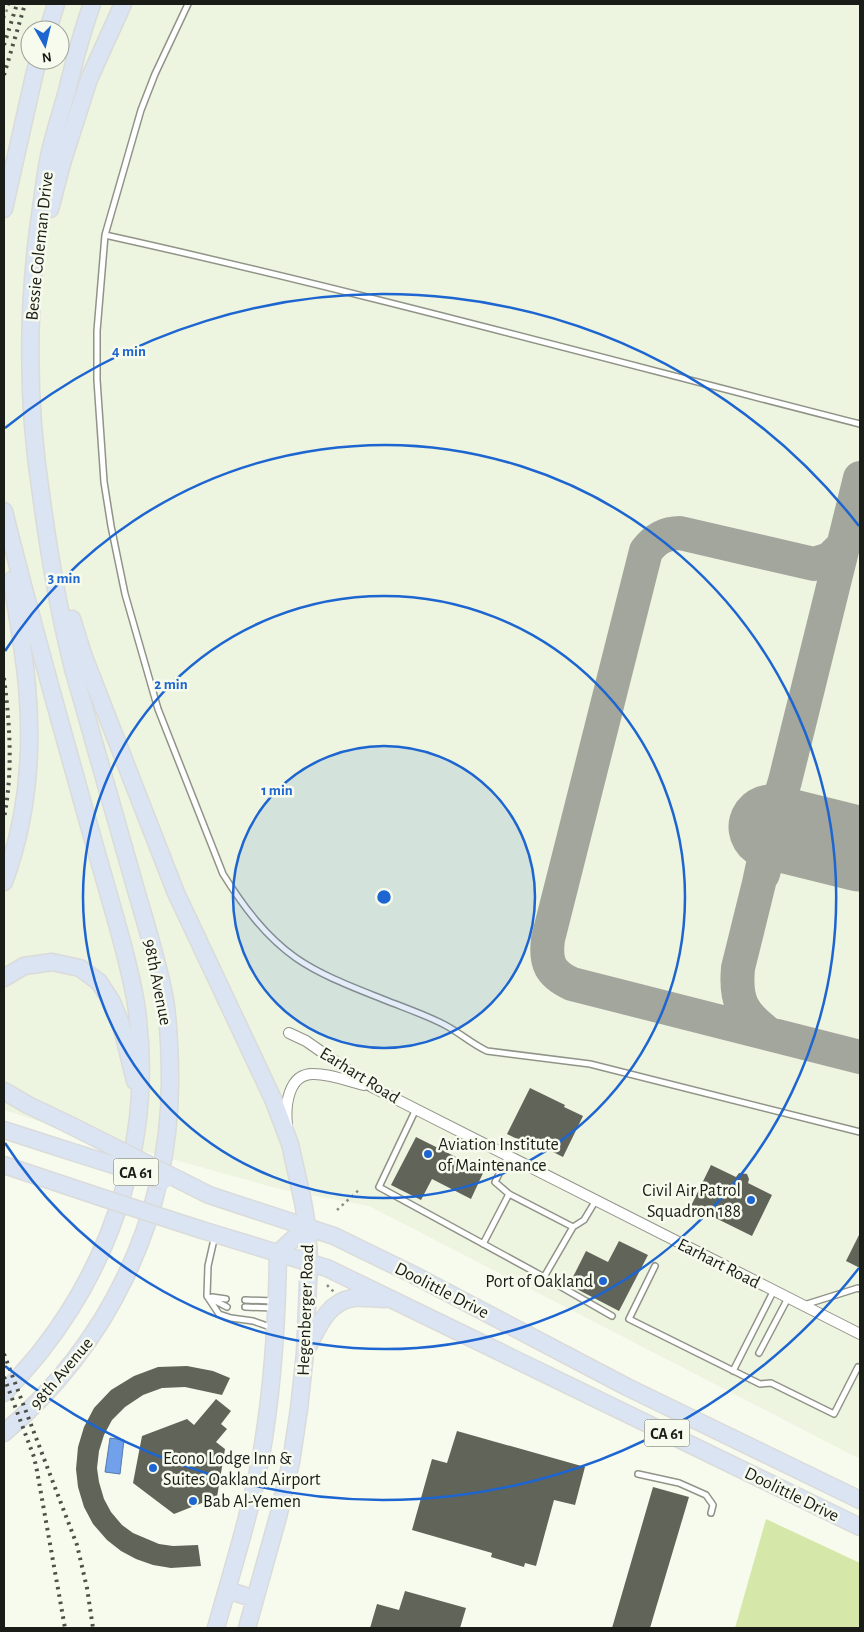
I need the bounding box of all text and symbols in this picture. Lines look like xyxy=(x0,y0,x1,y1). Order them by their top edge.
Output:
north arrow xyxy=(20,20,70,70)
text: N xyxy=(41,49,52,64)
street label: Bessie Coleman Drive xyxy=(23,171,57,321)
text: 4 min xyxy=(112,344,146,359)
text: 3 min xyxy=(48,571,80,586)
text: 2 min xyxy=(154,677,188,692)
text: 1 min xyxy=(261,783,293,798)
centre of rings xyxy=(375,888,393,906)
street label: 98th Avenue xyxy=(140,938,174,1027)
street label: Earhart Road xyxy=(316,1044,402,1107)
place label: Aviation Institute of Maintenance xyxy=(438,1136,559,1175)
marker: Aviation Institute of Maintenance xyxy=(422,1148,434,1160)
road number: CA 61 xyxy=(114,1158,158,1186)
place label: Civil Air Patrol Squadron 188 xyxy=(642,1182,741,1221)
marker: Civil Air Patrol Squadron 188 xyxy=(745,1194,757,1206)
street label: Earhart Road xyxy=(674,1235,763,1292)
street label: Hegenberger Road xyxy=(295,1244,317,1376)
street label: Doolittle Drive xyxy=(392,1260,491,1322)
place label: Port of Oakland xyxy=(485,1273,593,1291)
marker: Port of Oakland xyxy=(597,1275,609,1287)
street label: 98th Avenue xyxy=(27,1334,97,1413)
road number: CA 61 xyxy=(644,1420,690,1446)
place label: Econo Lodge Inn & Suites Oakland Airport xyxy=(163,1450,321,1489)
marker: Econo Lodge Inn & Suites Oakland Airport xyxy=(147,1462,159,1474)
street label: Doolittle Drive xyxy=(741,1464,842,1526)
place label: Bab Al-Yemen xyxy=(203,1493,301,1511)
marker: Bab Al-Yemen xyxy=(187,1495,199,1507)

